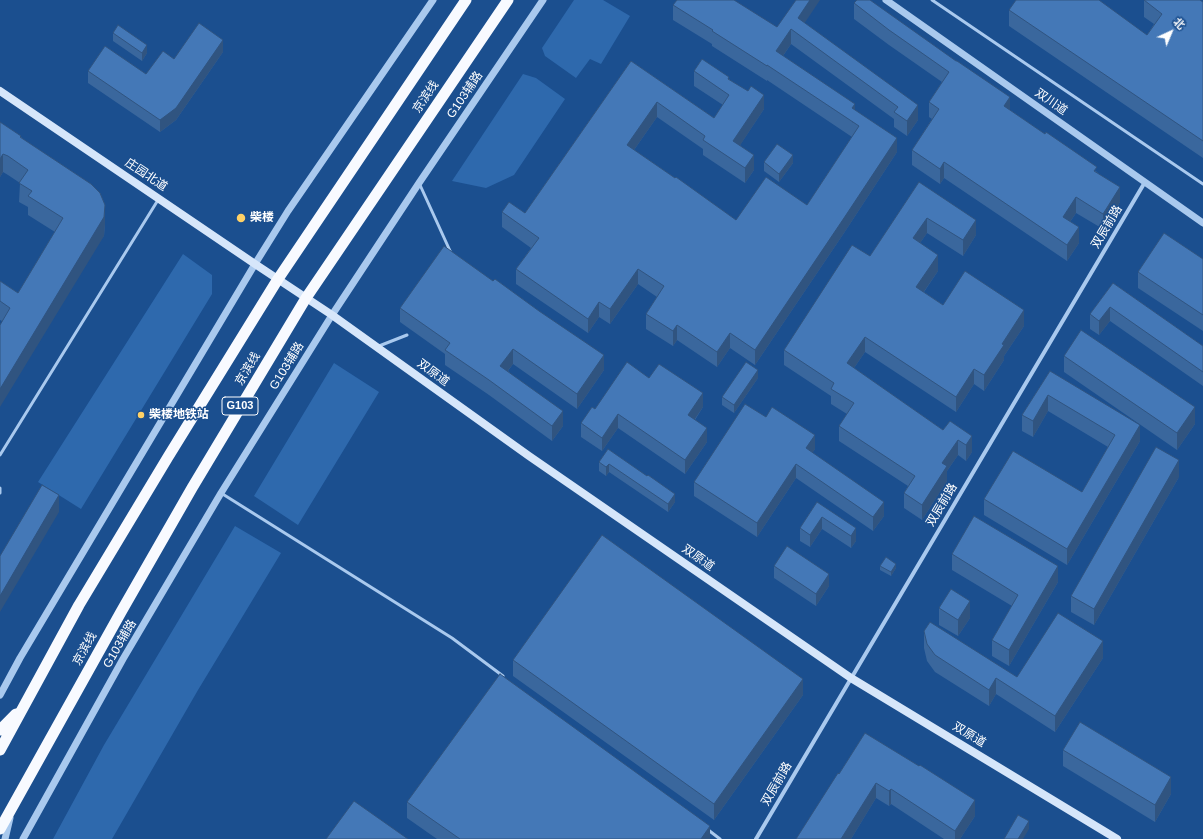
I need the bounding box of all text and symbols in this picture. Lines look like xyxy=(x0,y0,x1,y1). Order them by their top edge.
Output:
north arrow xyxy=(1151,12,1191,52)
text: 北 xyxy=(1171,15,1187,32)
street label: G103辅路 xyxy=(444,69,486,121)
street label: 京滨线 xyxy=(410,78,442,116)
street label: 双川道 xyxy=(1032,86,1070,118)
street label: 庄园北道 xyxy=(122,156,170,194)
street label: 双辰前路 xyxy=(1088,203,1126,251)
place label: 柴楼 xyxy=(250,211,274,225)
marker: 柴楼 xyxy=(235,212,247,224)
street label: G103辅路 xyxy=(267,340,307,392)
street label: 京滨线 xyxy=(233,350,263,388)
street label: 双原道 xyxy=(414,357,452,389)
road number: G103 xyxy=(222,397,258,415)
place label: 柴楼地铁站 xyxy=(149,408,209,422)
marker: 柴楼地铁站 xyxy=(136,410,146,420)
street label: 双辰前路 xyxy=(923,481,961,529)
street label: 双原道 xyxy=(679,542,717,574)
street label: G103辅路 xyxy=(100,617,140,671)
street label: 京滨线 xyxy=(70,630,100,668)
street label: 双原道 xyxy=(950,720,988,750)
street label: 双辰前路 xyxy=(759,760,795,808)

